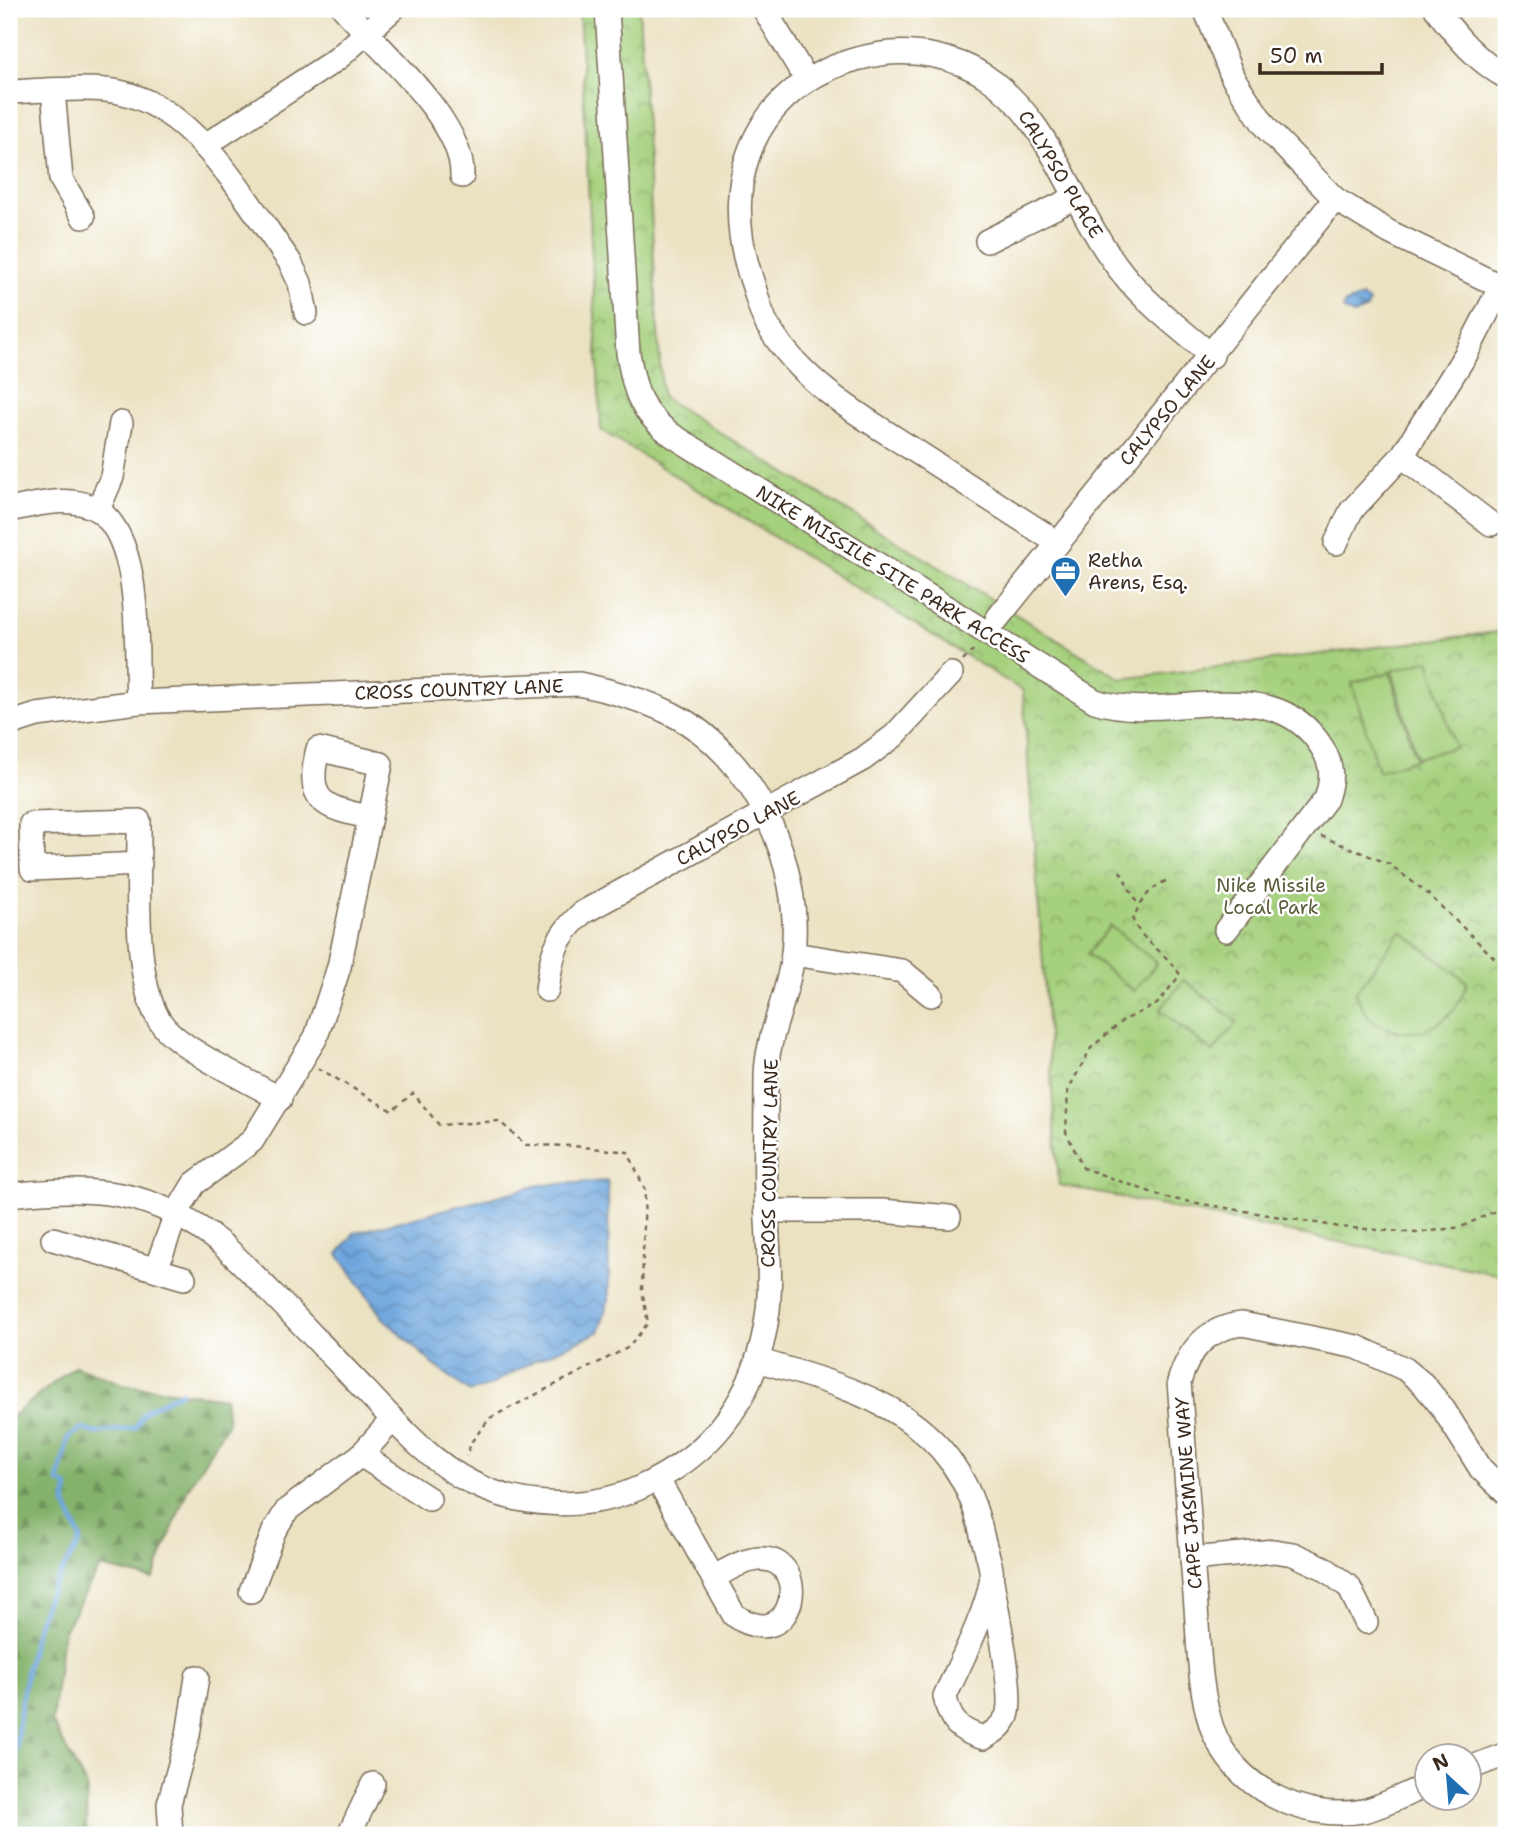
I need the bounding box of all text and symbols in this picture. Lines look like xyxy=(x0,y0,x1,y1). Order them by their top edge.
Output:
scale bar xyxy=(1260,32,1382,76)
text: 50 m xyxy=(1270,42,1323,70)
street label: CALYPSO PLACE xyxy=(1013,106,1109,243)
street label: CALYPSO LANE xyxy=(1114,350,1221,471)
street label: NIKE MISSILE SITE PARK ACCESS xyxy=(751,480,1034,669)
place label: Retha Arens, Esq. xyxy=(1088,548,1188,595)
office icon: Retha Arens, Esq. xyxy=(1048,554,1082,598)
street label: CROSS COUNTRY LANE xyxy=(354,673,564,706)
street label: CALYPSO LANE xyxy=(672,785,805,872)
park label: Nike Missile Local Park xyxy=(1216,873,1326,920)
street label: CROSS COUNTRY LANE xyxy=(755,1058,784,1268)
street label: CAPE JASMINE WAY xyxy=(1169,1395,1208,1590)
north arrow xyxy=(1414,1742,1484,1812)
text: N xyxy=(1429,1748,1453,1777)

